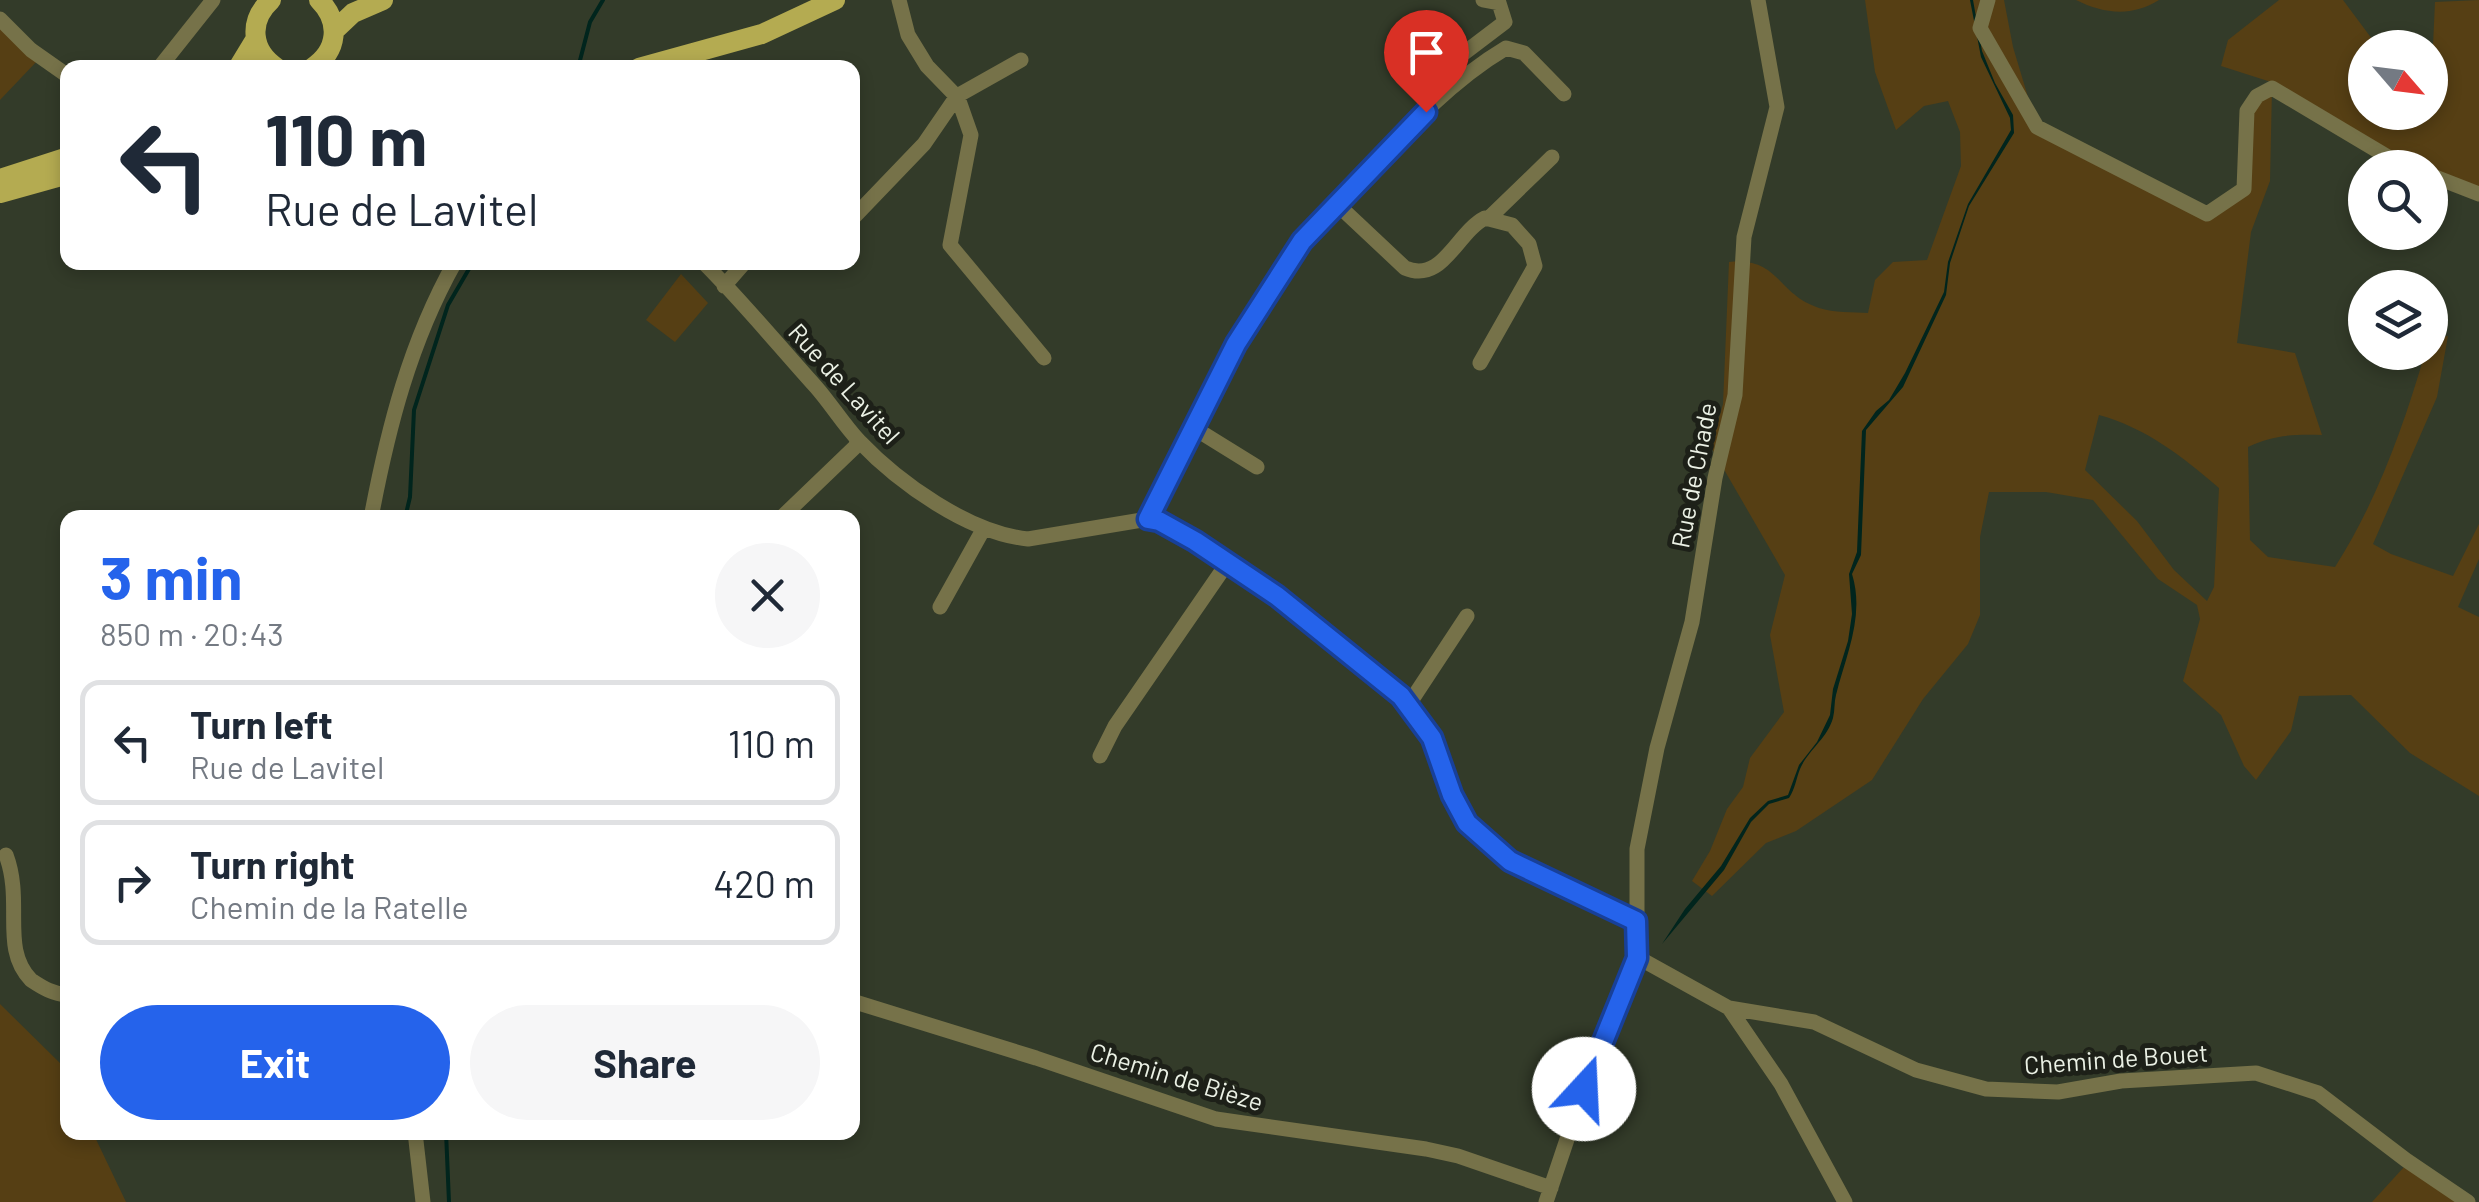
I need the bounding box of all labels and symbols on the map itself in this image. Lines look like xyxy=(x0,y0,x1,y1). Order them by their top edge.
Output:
pin xyxy=(1384,10,1469,113)
north arrow xyxy=(2348,30,2448,130)
street label: Rue de Lavitel xyxy=(783,317,907,449)
street label: Rue de Chade xyxy=(1664,400,1722,550)
street label: Chemin de Bièze xyxy=(1087,1035,1267,1117)
position arrow xyxy=(1532,1037,1636,1141)
street label: Chemin de Bouet xyxy=(2023,1037,2209,1079)

